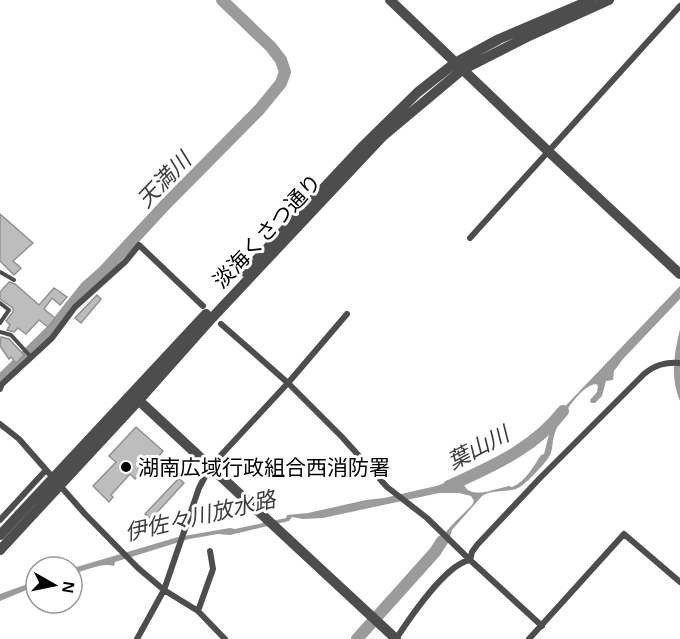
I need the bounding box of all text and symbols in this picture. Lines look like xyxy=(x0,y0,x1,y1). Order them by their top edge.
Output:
water label: 天満川 xyxy=(132,146,197,212)
street label: 淡海くさつ通り xyxy=(208,169,326,293)
water label: 葉山川 xyxy=(443,421,515,475)
place label: 湖南広域行政組合西消防署 xyxy=(138,456,390,479)
marker: 湖南広域行政組合西消防署 xyxy=(119,460,133,474)
water label: 伊佐々川放水路 xyxy=(122,486,280,546)
north arrow xyxy=(24,555,84,615)
text: N xyxy=(59,580,78,594)

